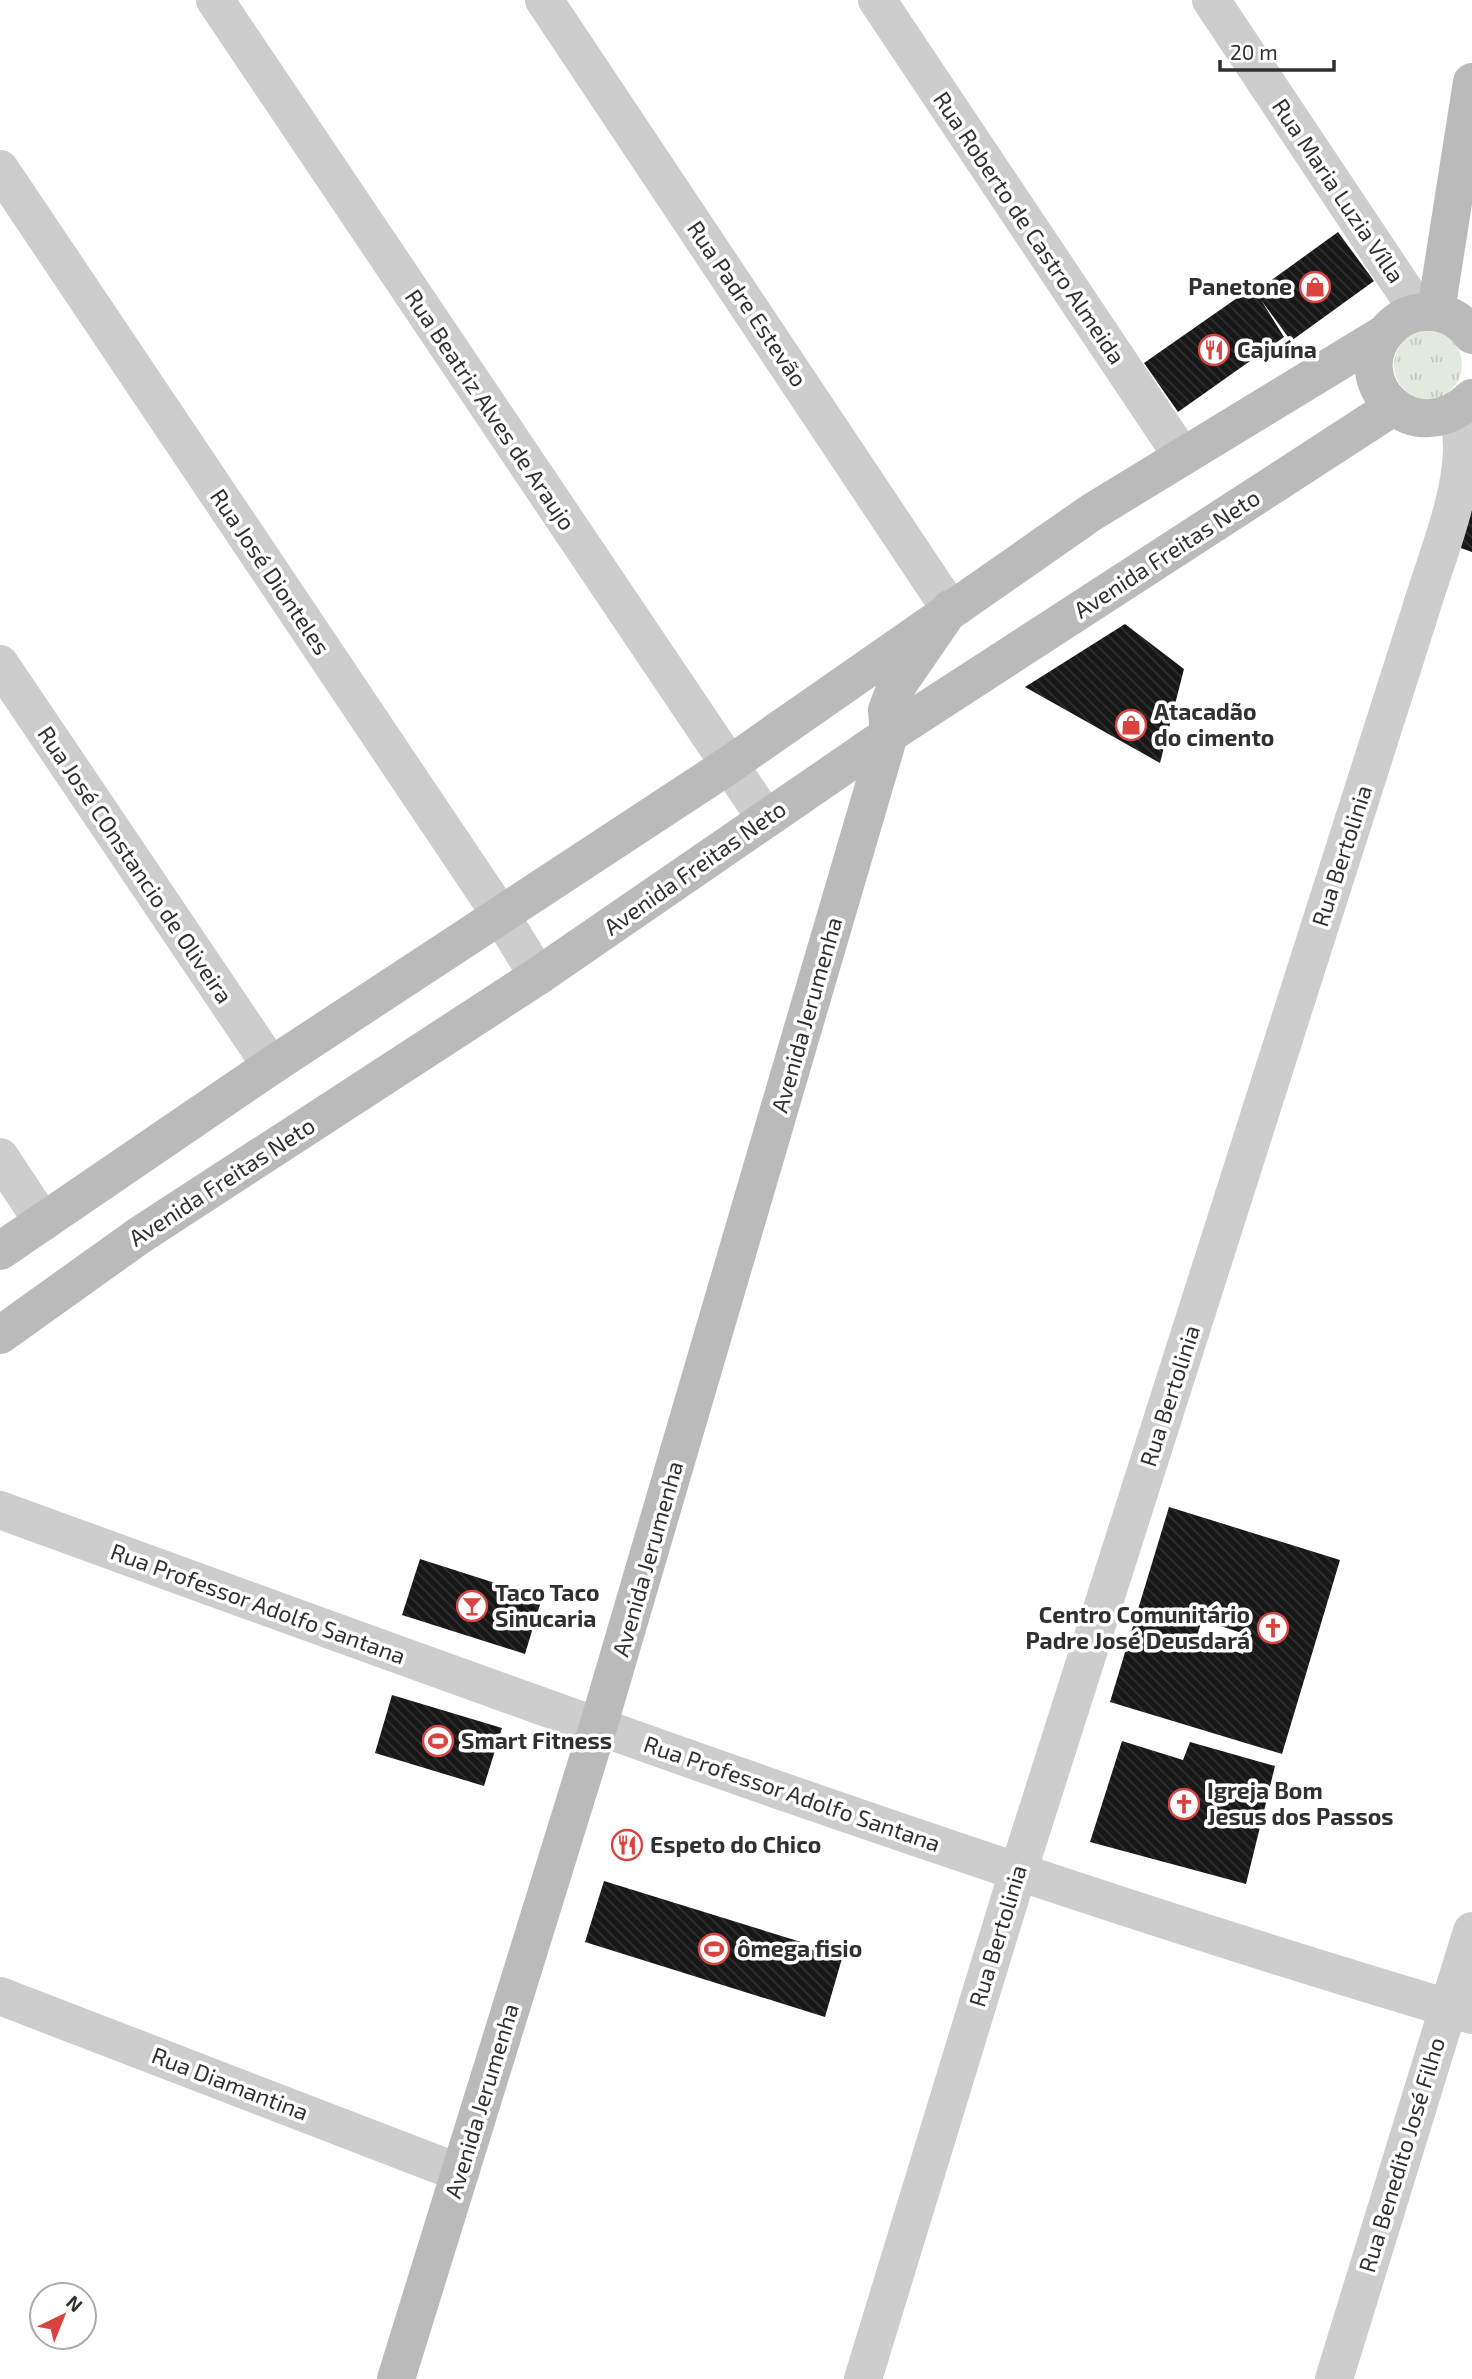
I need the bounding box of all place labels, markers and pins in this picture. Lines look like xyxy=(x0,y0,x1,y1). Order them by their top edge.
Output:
shop icon: Panetone xyxy=(1298,270,1332,304)
place label: Panetone xyxy=(1188,272,1292,300)
restaurant icon: Cajuína xyxy=(1197,333,1231,367)
place label: Cajuína xyxy=(1237,335,1317,363)
place label: Atacadão do cimento xyxy=(1154,697,1274,751)
shop icon: Atacadão do cimento xyxy=(1114,708,1148,742)
place label: Taco Taco Sinucaria xyxy=(495,1578,600,1632)
bar icon: Taco Taco Sinucaria xyxy=(455,1589,489,1623)
place label: Centro Comunitário Padre José Deusdará xyxy=(1025,1600,1250,1654)
church icon: Centro Comunitário Padre José Deusdará xyxy=(1256,1611,1290,1645)
sports icon: Smart Fitness xyxy=(421,1724,455,1758)
place label: Smart Fitness xyxy=(461,1726,612,1754)
place label: Igreja Bom Jesus dos Passos xyxy=(1207,1776,1393,1830)
church icon: Igreja Bom Jesus dos Passos xyxy=(1167,1787,1201,1821)
restaurant icon: Espeto do Chico xyxy=(610,1828,644,1862)
place label: Espeto do Chico xyxy=(650,1830,821,1858)
sports icon: ômega fisio xyxy=(697,1932,731,1966)
place label: ômega fisio xyxy=(737,1934,862,1962)

